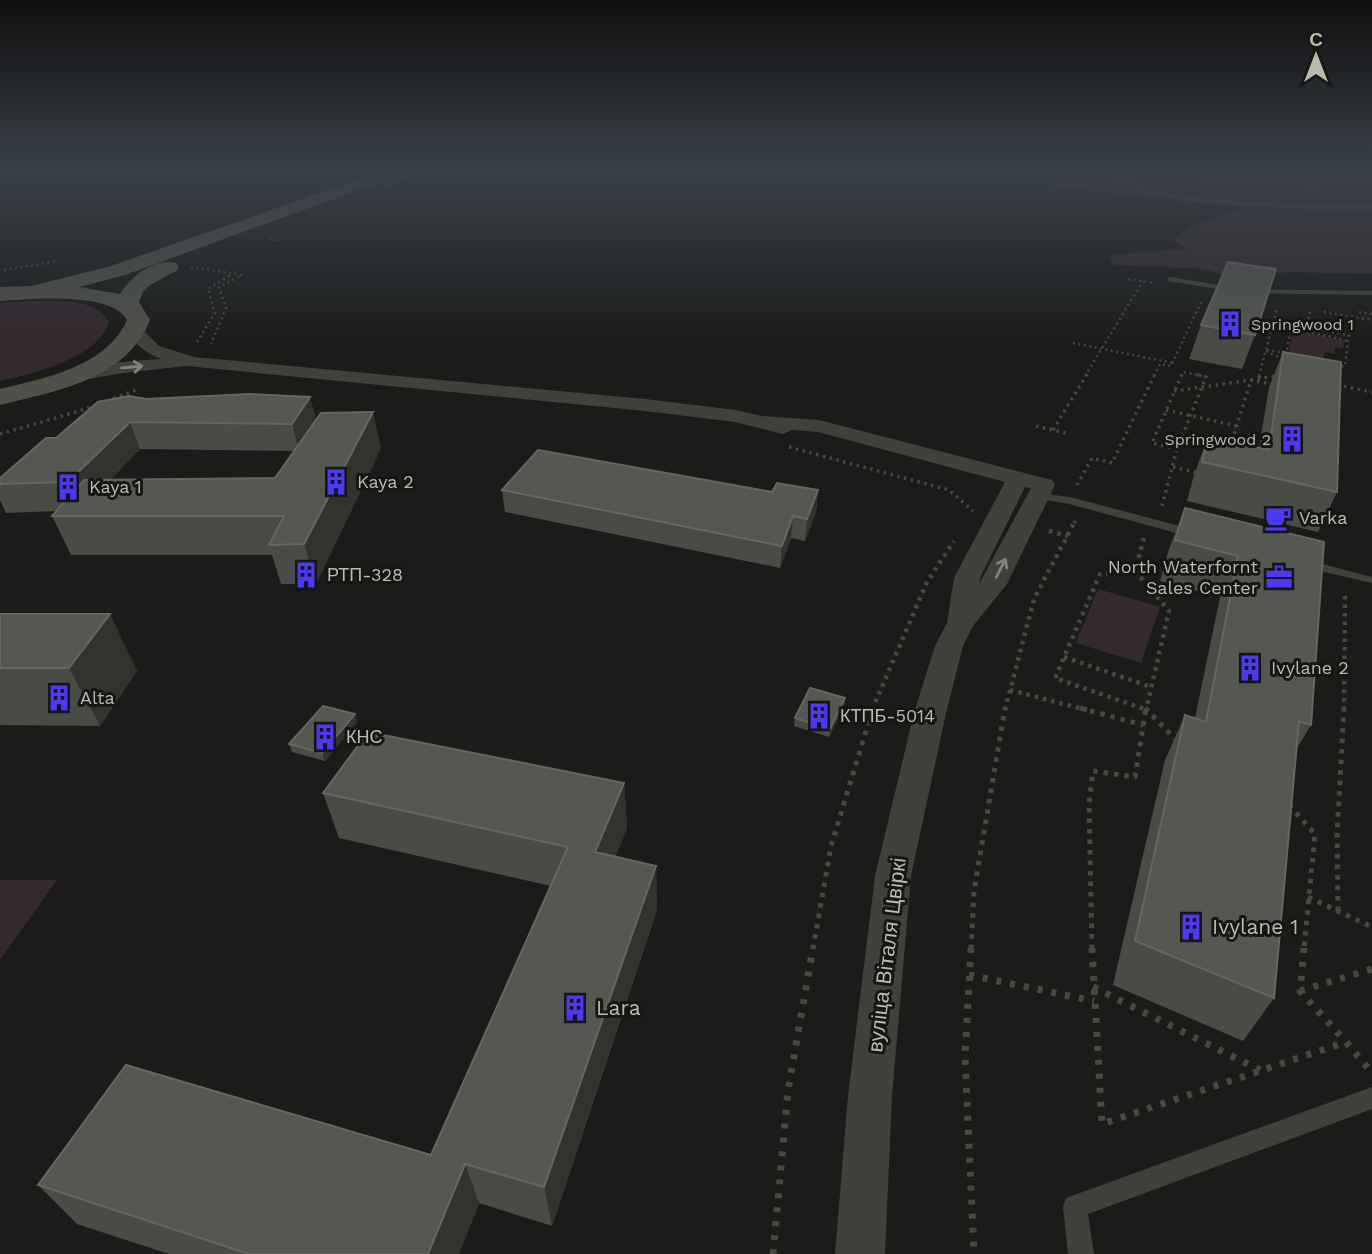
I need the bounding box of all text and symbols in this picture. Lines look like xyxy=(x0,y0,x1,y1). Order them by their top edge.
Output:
north arrow xyxy=(1281,21,1351,91)
text: С xyxy=(1309,28,1323,51)
building icon: Springwood 1 xyxy=(1215,309,1245,339)
place label: Springwood 1 xyxy=(1251,315,1354,334)
one-way arrow xyxy=(120,360,143,373)
building icon: Springwood 2 xyxy=(1277,424,1307,454)
place label: Springwood 2 xyxy=(1165,430,1271,449)
building icon: Kaya 2 xyxy=(321,467,351,497)
place label: Kaya 2 xyxy=(357,471,414,492)
building icon: Kaya 1 xyxy=(53,472,83,502)
place label: Kaya 1 xyxy=(89,476,142,497)
cafe icon: Varka xyxy=(1263,503,1293,533)
place label: Varka xyxy=(1299,507,1347,528)
place label: North Waterfornt Sales Center xyxy=(1108,556,1258,598)
one-way arrow xyxy=(995,559,1009,579)
building icon: РТП-328 xyxy=(291,560,321,590)
office icon: North Waterfornt Sales Center xyxy=(1264,562,1294,592)
place label: РТП-328 xyxy=(327,564,403,585)
building icon: Ivylane 2 xyxy=(1235,653,1265,683)
place label: Ivylane 2 xyxy=(1271,657,1349,678)
building icon: Alta xyxy=(44,683,74,713)
place label: Alta xyxy=(80,687,115,708)
building icon: КТПБ-5014 xyxy=(804,701,834,731)
place label: КТПБ-5014 xyxy=(840,705,935,726)
building icon: КНС xyxy=(310,722,340,752)
place label: КНС xyxy=(346,726,382,747)
street label: вуліца Віталя Цвіркі xyxy=(862,856,911,1054)
building icon: Ivylane 1 xyxy=(1176,912,1206,942)
place label: Ivylane 1 xyxy=(1212,914,1298,939)
building icon: Lara xyxy=(560,993,590,1023)
place label: Lara xyxy=(596,995,641,1020)

